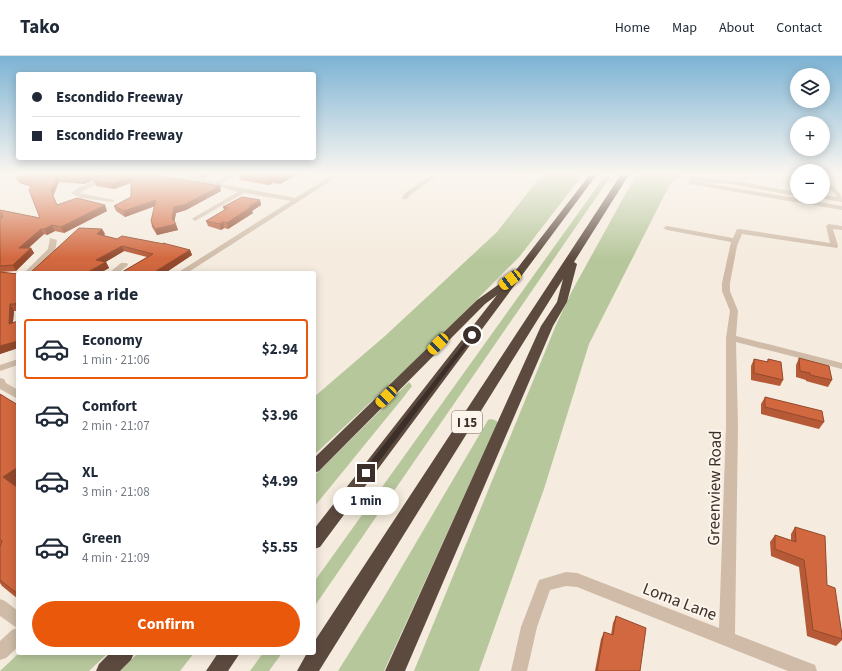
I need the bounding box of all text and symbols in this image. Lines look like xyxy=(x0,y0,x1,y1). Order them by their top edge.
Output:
text: Tako xyxy=(20,14,60,41)
text: Home xyxy=(615,18,650,38)
text: Map xyxy=(672,18,697,38)
text: About xyxy=(719,18,754,38)
text: Contact xyxy=(776,18,822,38)
map controls xyxy=(790,68,830,204)
button: layers xyxy=(790,68,830,108)
text: Escondido Freeway xyxy=(56,87,183,108)
button: + xyxy=(790,116,830,156)
text: Escondido Freeway xyxy=(56,125,183,146)
button: − xyxy=(790,164,830,204)
car xyxy=(497,268,523,292)
text: Choose a ride xyxy=(32,282,138,307)
route start xyxy=(463,326,481,344)
text: Economy xyxy=(82,330,143,351)
icon: car xyxy=(34,331,70,367)
car xyxy=(425,331,451,357)
text: $2.94 xyxy=(262,339,298,360)
text: 1 min · 21:06 xyxy=(82,351,150,369)
car xyxy=(373,384,399,410)
text: Comfort xyxy=(82,396,137,417)
icon: car xyxy=(34,397,70,433)
text: $3.96 xyxy=(262,405,298,426)
road number: I 15 xyxy=(452,411,482,433)
text: 2 min · 21:07 xyxy=(82,417,150,435)
street label: Greenview Road xyxy=(702,430,728,546)
text: XL xyxy=(82,462,98,483)
icon: car xyxy=(34,463,70,499)
route end xyxy=(357,464,375,482)
text: $4.99 xyxy=(262,471,298,492)
text: 3 min · 21:08 xyxy=(82,483,150,501)
callout: 1 min xyxy=(333,487,399,515)
text: 1 min xyxy=(350,492,382,510)
text: Green xyxy=(82,528,122,549)
icon: car xyxy=(34,529,70,565)
text: $5.55 xyxy=(262,537,298,558)
text: 4 min · 21:09 xyxy=(82,549,150,567)
street label: Loma Lane xyxy=(639,577,720,627)
button: Confirm xyxy=(32,601,300,647)

